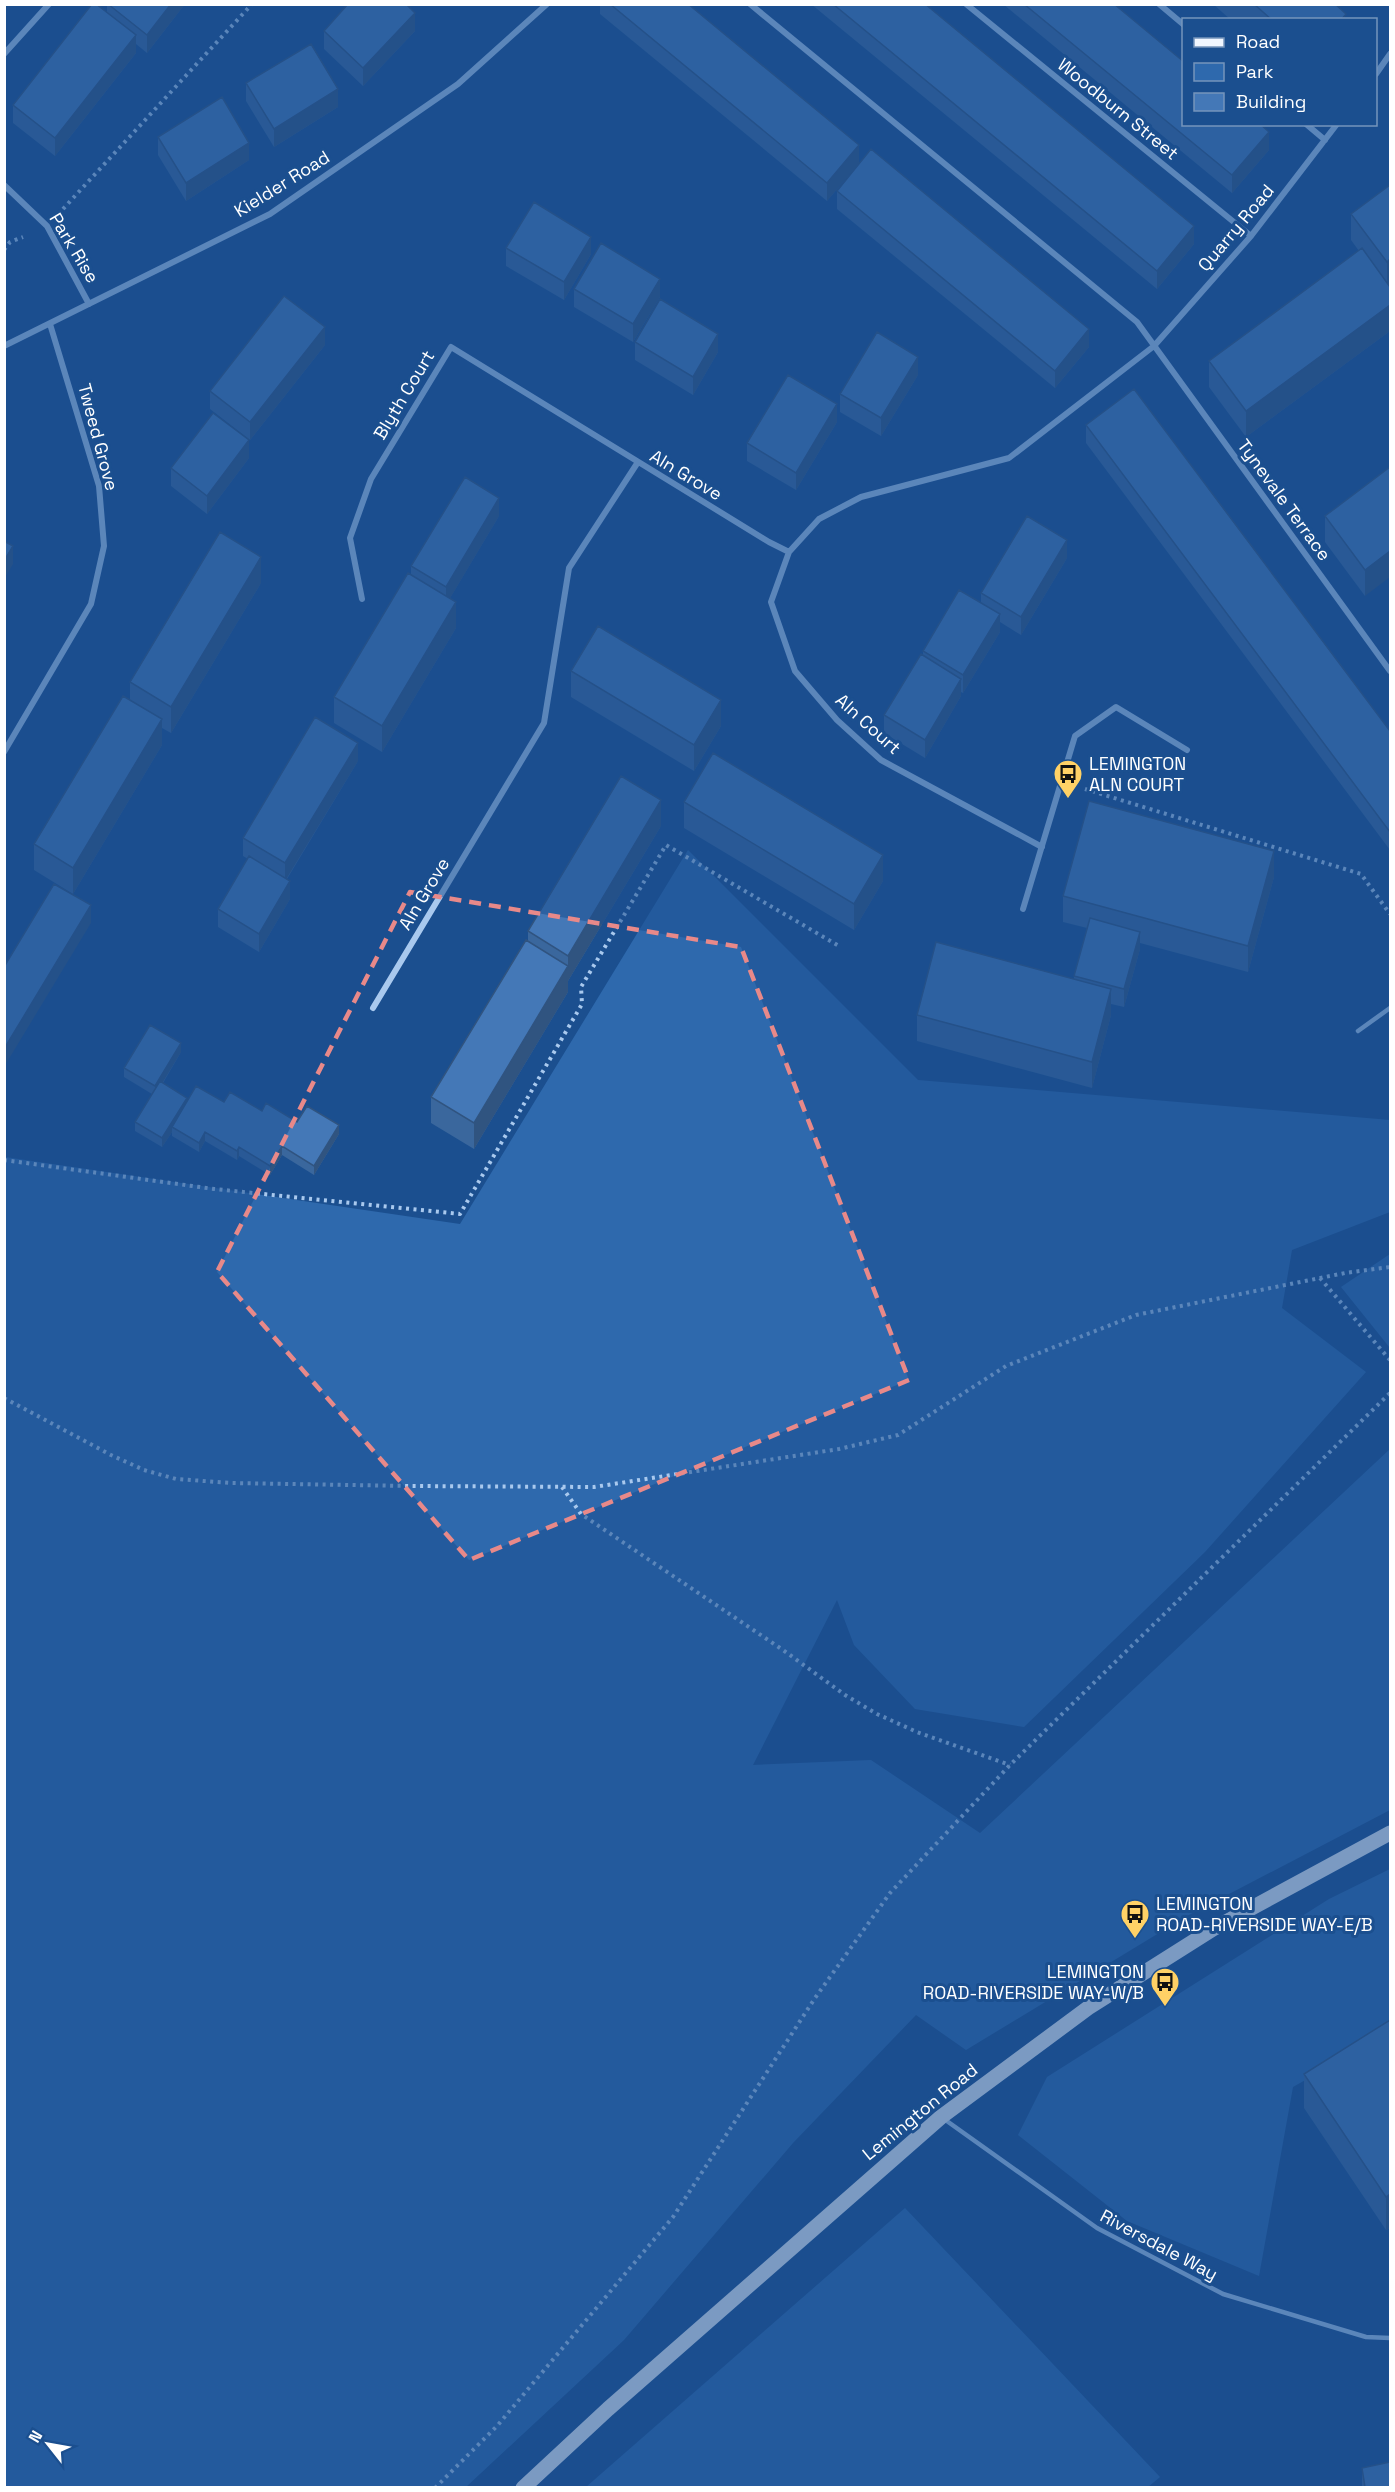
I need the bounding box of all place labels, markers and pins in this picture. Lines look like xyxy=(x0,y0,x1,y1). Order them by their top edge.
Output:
place label: LEMINGTON ALN COURT xyxy=(1089,752,1186,796)
bus stop icon: LEMINGTON ALN COURT xyxy=(1052,758,1084,800)
place label: LEMINGTON ROAD-RIVERSIDE WAY-E/B xyxy=(1156,1892,1373,1936)
bus stop icon: LEMINGTON ROAD-RIVERSIDE WAY-E/B xyxy=(1119,1898,1151,1940)
place label: LEMINGTON ROAD-RIVERSIDE WAY-W/B xyxy=(923,1960,1144,2004)
bus stop icon: LEMINGTON ROAD-RIVERSIDE WAY-W/B xyxy=(1149,1966,1181,2008)

